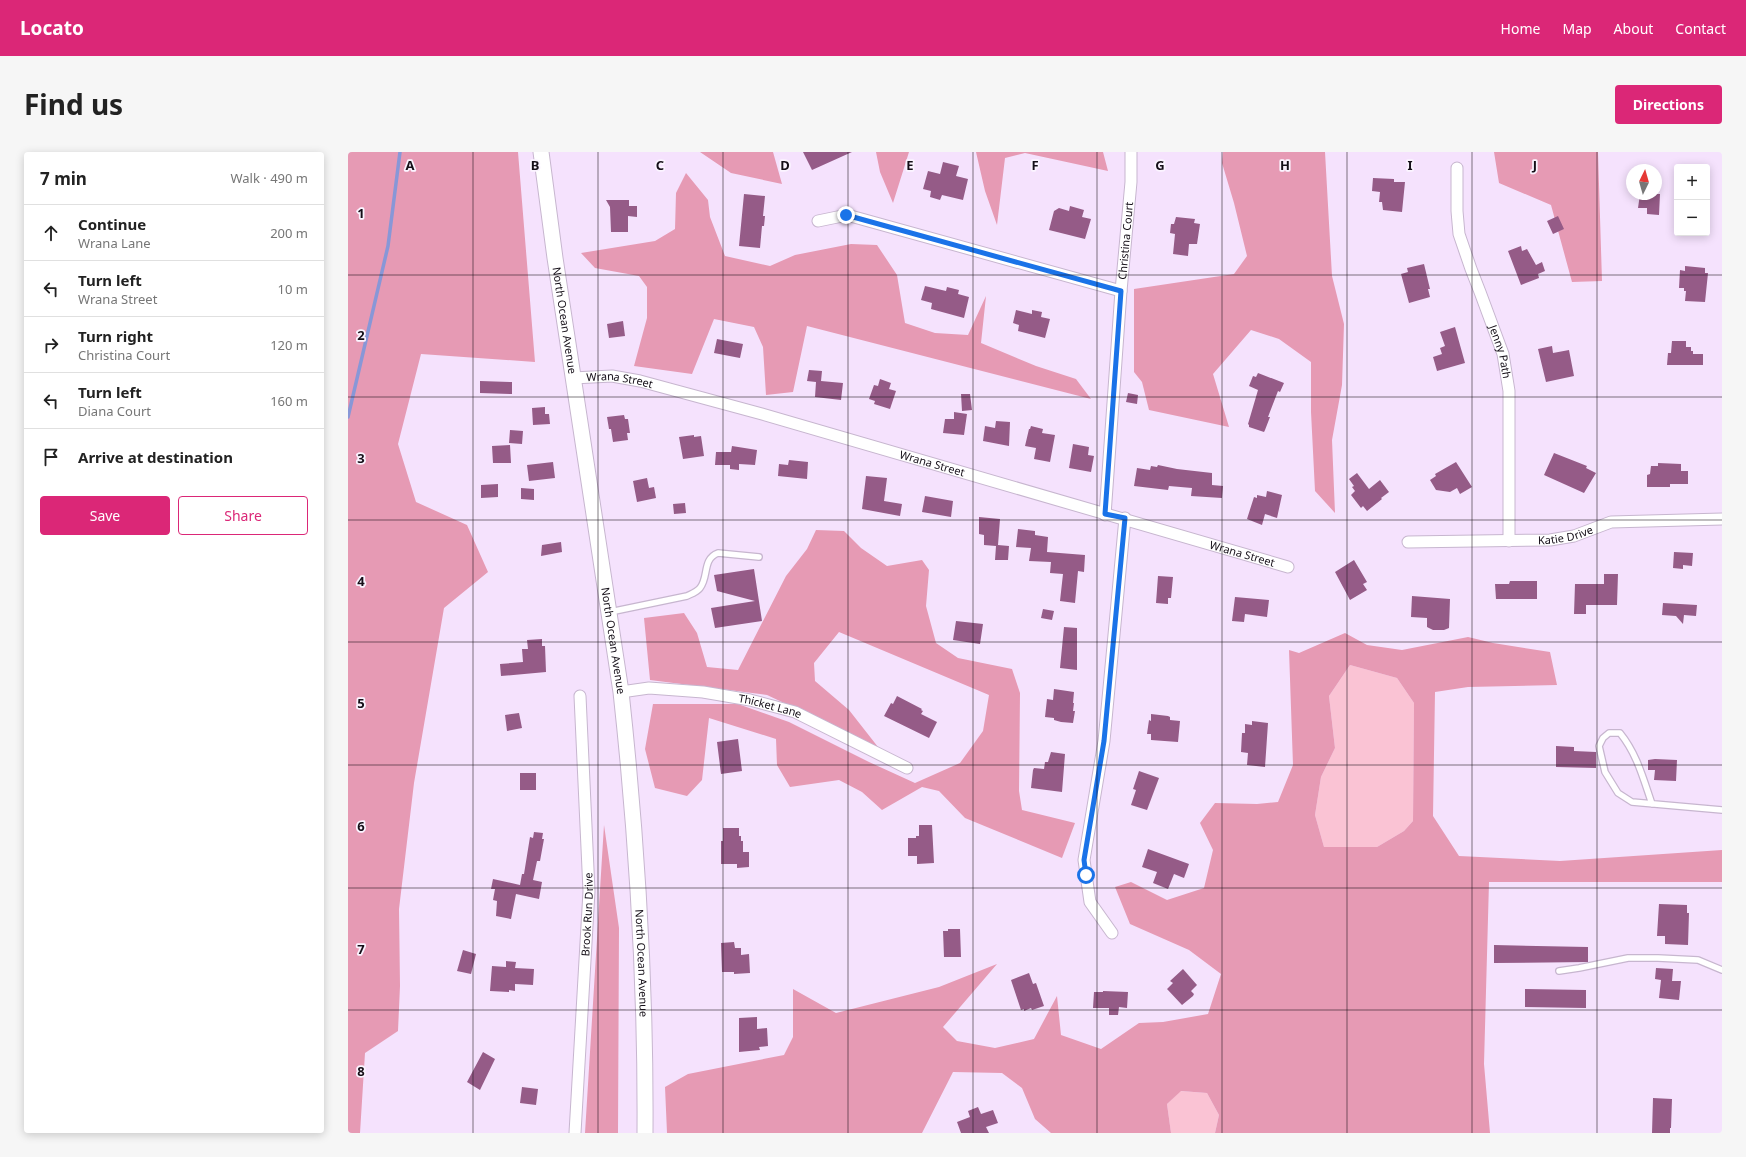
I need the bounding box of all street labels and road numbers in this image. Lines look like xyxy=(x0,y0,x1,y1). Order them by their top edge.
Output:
street label: Christina Court xyxy=(1114,201,1136,280)
street label: North Ocean Avenue xyxy=(549,266,581,375)
street label: Jenny Path xyxy=(1486,322,1515,379)
street label: Wrana Street xyxy=(586,368,655,391)
street label: Wrana Street xyxy=(898,446,967,480)
street label: Katie Drive xyxy=(1538,522,1595,547)
street label: Wrana Street xyxy=(1208,537,1277,570)
street label: North Ocean Avenue xyxy=(598,586,629,695)
street label: Thicket Lane xyxy=(737,690,805,721)
street label: Brook Run Drive xyxy=(577,872,596,957)
street label: North Ocean Avenue xyxy=(632,909,652,1017)

